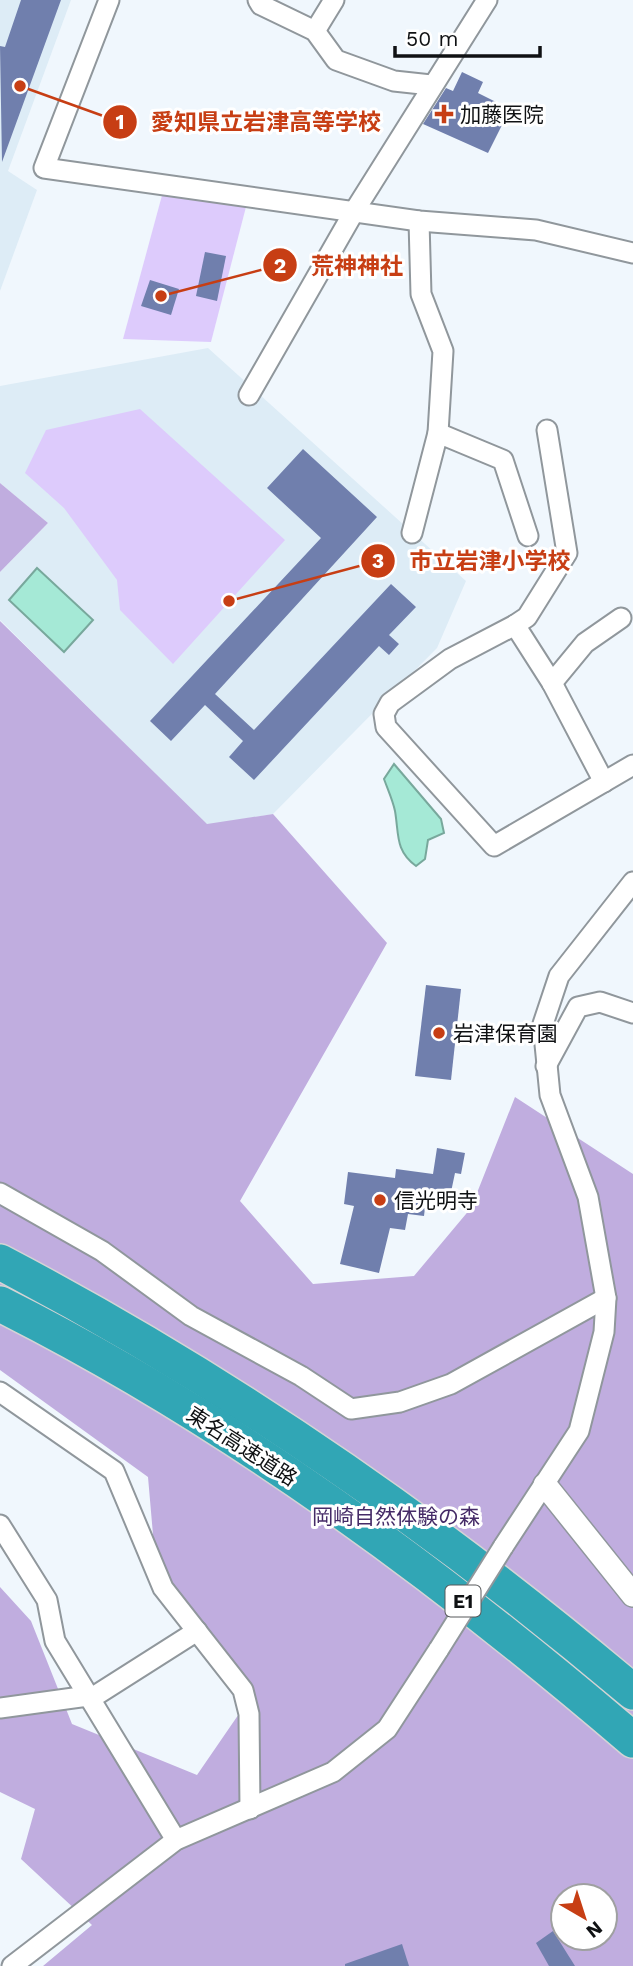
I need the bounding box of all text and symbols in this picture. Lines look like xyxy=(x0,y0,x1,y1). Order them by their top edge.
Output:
scale bar xyxy=(395,14,540,58)
text: 50 m xyxy=(406,26,458,51)
callout: 愛知県立岩津高等学校 xyxy=(102,100,395,144)
place label: 加藤医院 xyxy=(460,102,544,127)
marker: 加藤医院 xyxy=(434,104,454,124)
text: 1 xyxy=(115,109,125,134)
text: 愛知県立岩津高等学校 xyxy=(151,109,381,136)
callout: 荒神神社 xyxy=(262,243,417,287)
text: 2 xyxy=(274,253,286,278)
text: 荒神神社 xyxy=(311,253,403,280)
callout: 市立岩津小学校 xyxy=(360,539,584,583)
text: 3 xyxy=(372,548,384,573)
text: 市立岩津小学校 xyxy=(410,548,571,575)
place label: 岩津保育園 xyxy=(453,1021,558,1046)
marker: 岩津保育園 xyxy=(431,1025,447,1041)
place label: 信光明寺 xyxy=(394,1188,478,1213)
marker: 信光明寺 xyxy=(372,1192,388,1208)
street label: 東名高速道路 xyxy=(182,1401,302,1491)
park label: 岡崎自然体験の森 xyxy=(312,1504,480,1529)
road number: E1 xyxy=(446,1586,480,1616)
north arrow xyxy=(549,1882,619,1952)
text: N xyxy=(582,1916,607,1943)

